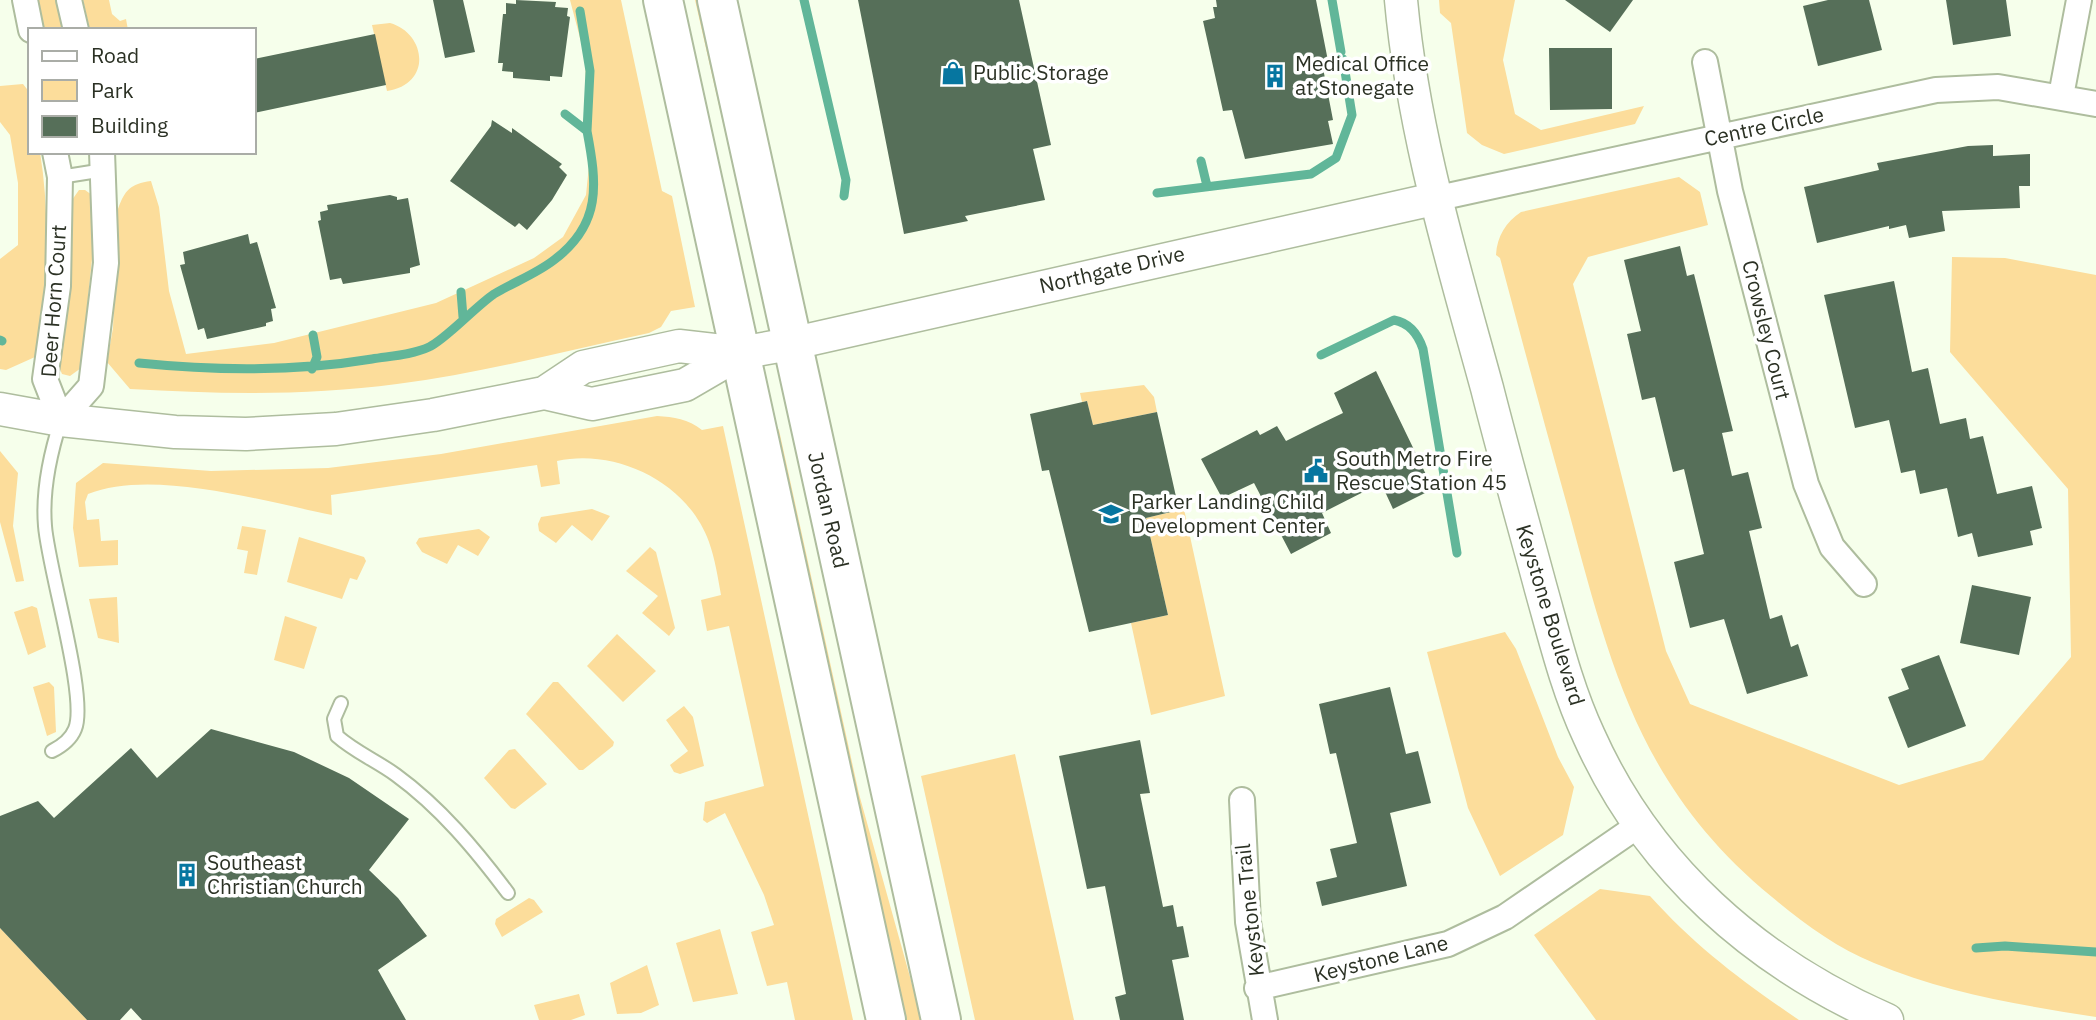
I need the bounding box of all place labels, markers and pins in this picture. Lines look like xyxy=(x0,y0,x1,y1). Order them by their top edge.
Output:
place label: Medical Office at Stonegate xyxy=(1295,49,1429,101)
place label: Public Storage xyxy=(973,58,1109,86)
shop icon: Public Storage xyxy=(939,59,967,87)
building icon: Medical Office at Stonegate xyxy=(1261,62,1289,90)
place label: South Metro Fire Rescue Station 45 xyxy=(1336,444,1507,496)
public building icon: South Metro Fire Rescue Station 45 xyxy=(1302,457,1330,485)
place label: Parker Landing Child Development Center xyxy=(1131,487,1325,539)
school or university icon: Parker Landing Child Development Center xyxy=(1097,500,1125,528)
place label: Southeast Christian Church xyxy=(207,848,363,900)
building icon: Southeast Christian Church xyxy=(173,861,201,889)

